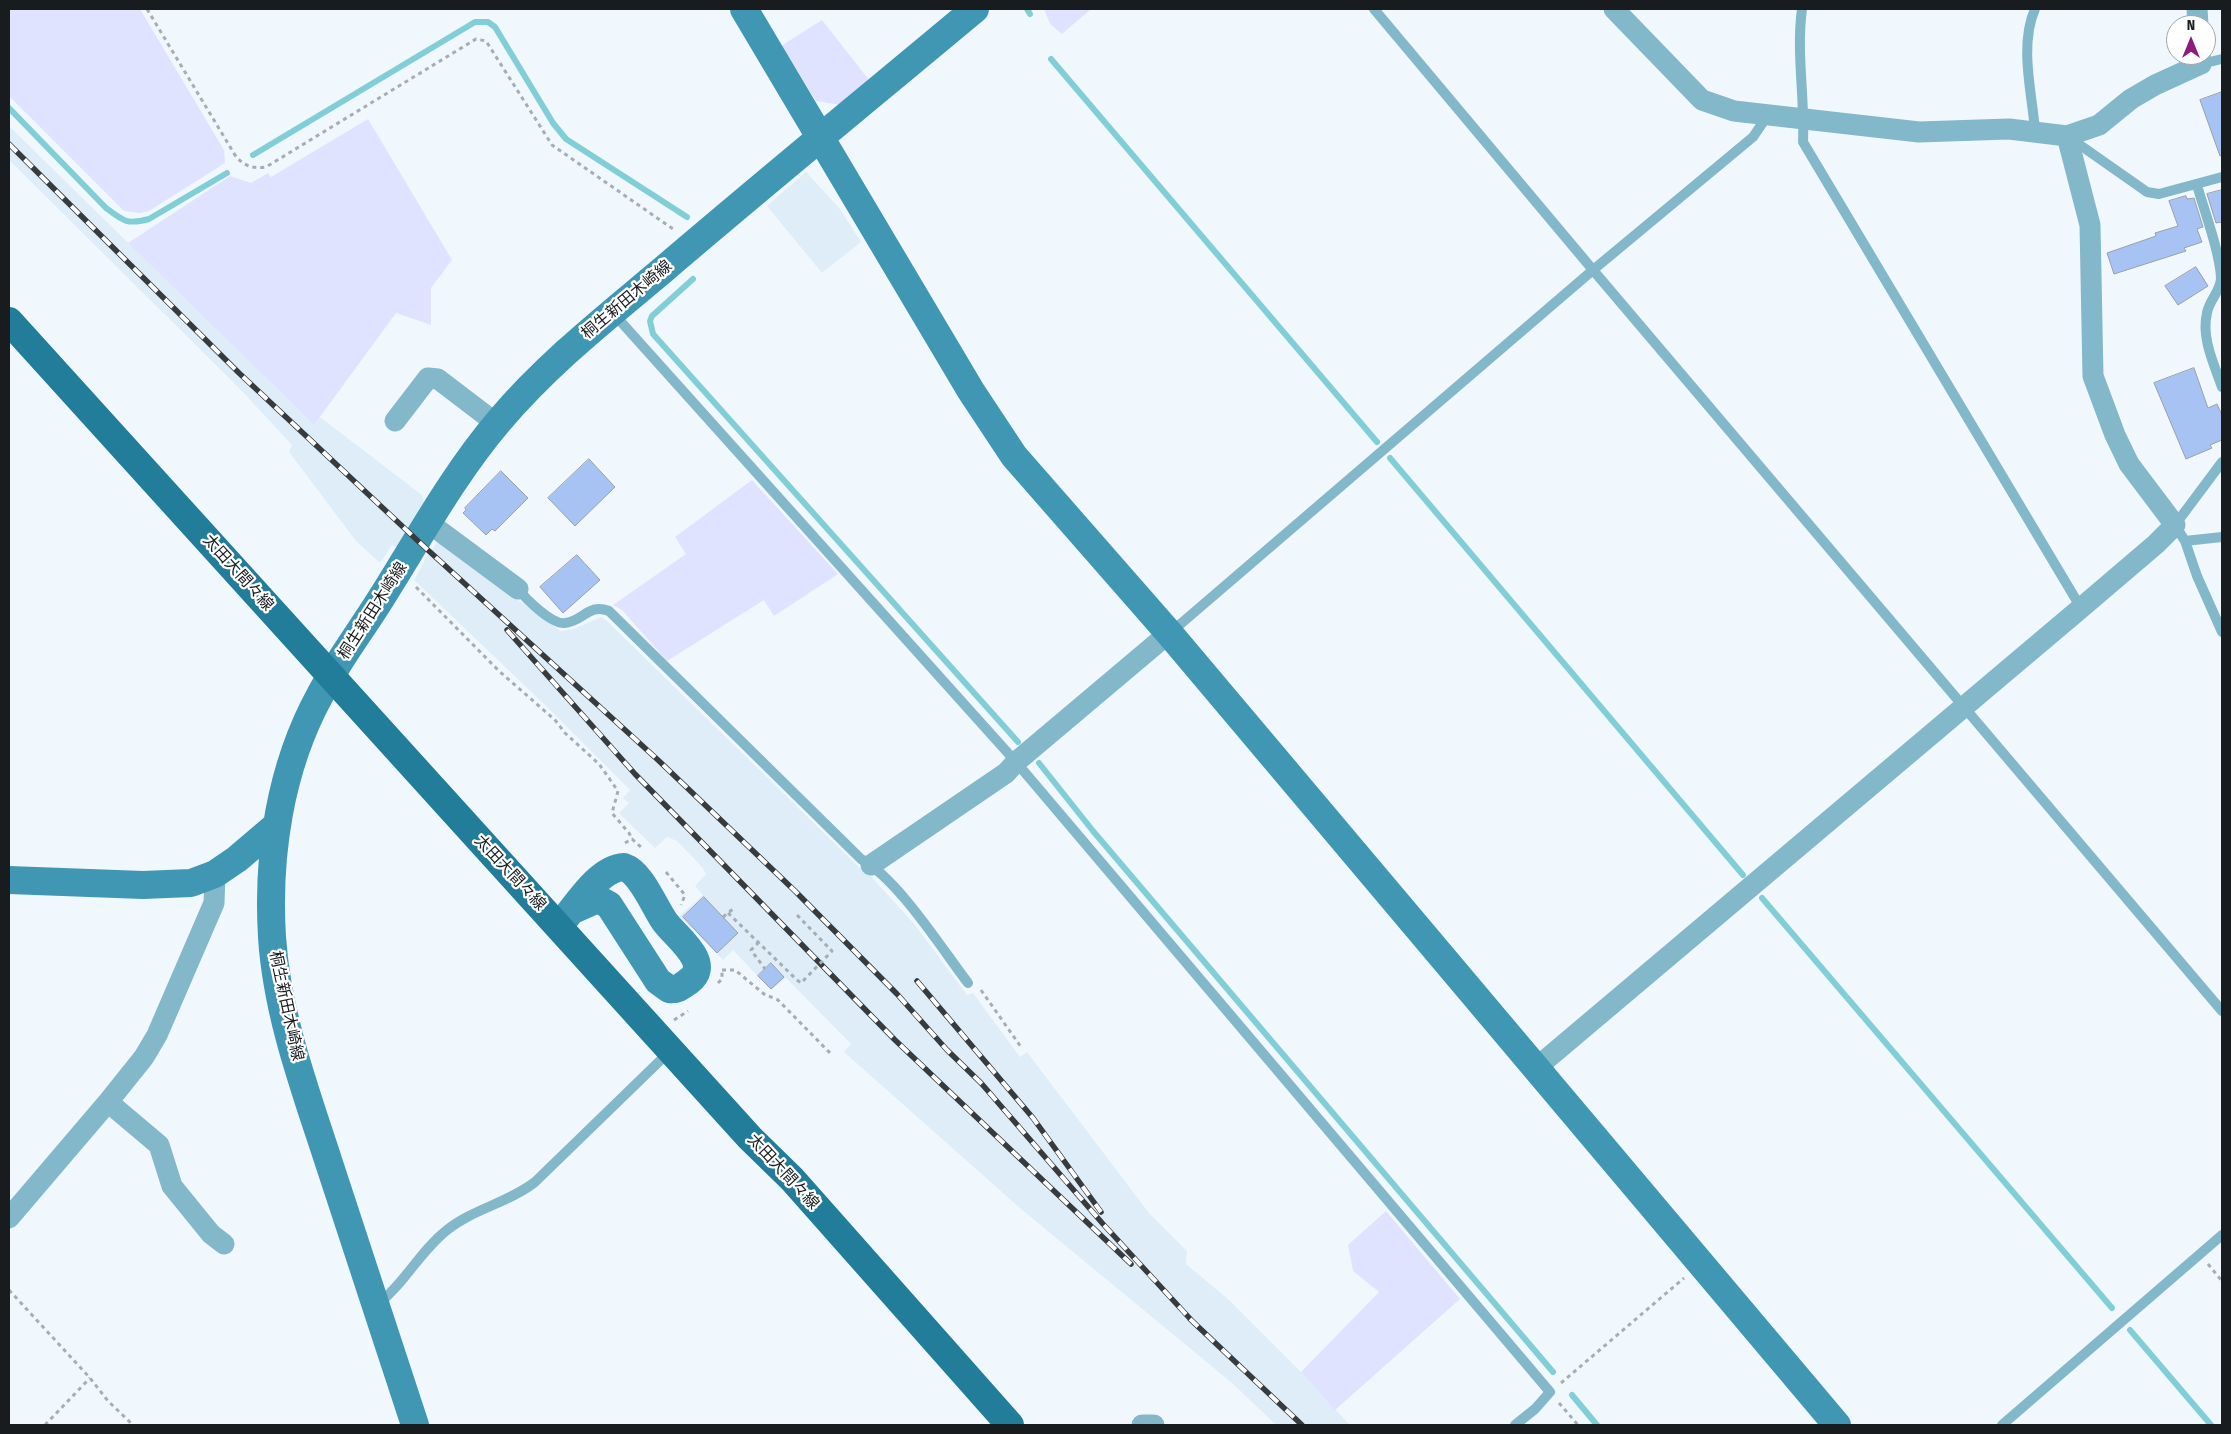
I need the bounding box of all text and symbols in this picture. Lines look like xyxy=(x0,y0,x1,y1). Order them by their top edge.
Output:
north arrow xyxy=(2166,15,2216,65)
text: N xyxy=(2187,17,2195,34)
street label: 桐生新田木崎線 xyxy=(578,257,676,343)
street label: 太田大間々線 xyxy=(199,531,277,615)
street label: 桐生新田木崎線 xyxy=(334,559,412,663)
street label: 太田大間々線 xyxy=(470,831,550,915)
street label: 桐生新田木崎線 xyxy=(265,949,307,1063)
street label: 太田大間々線 xyxy=(743,1130,823,1214)

